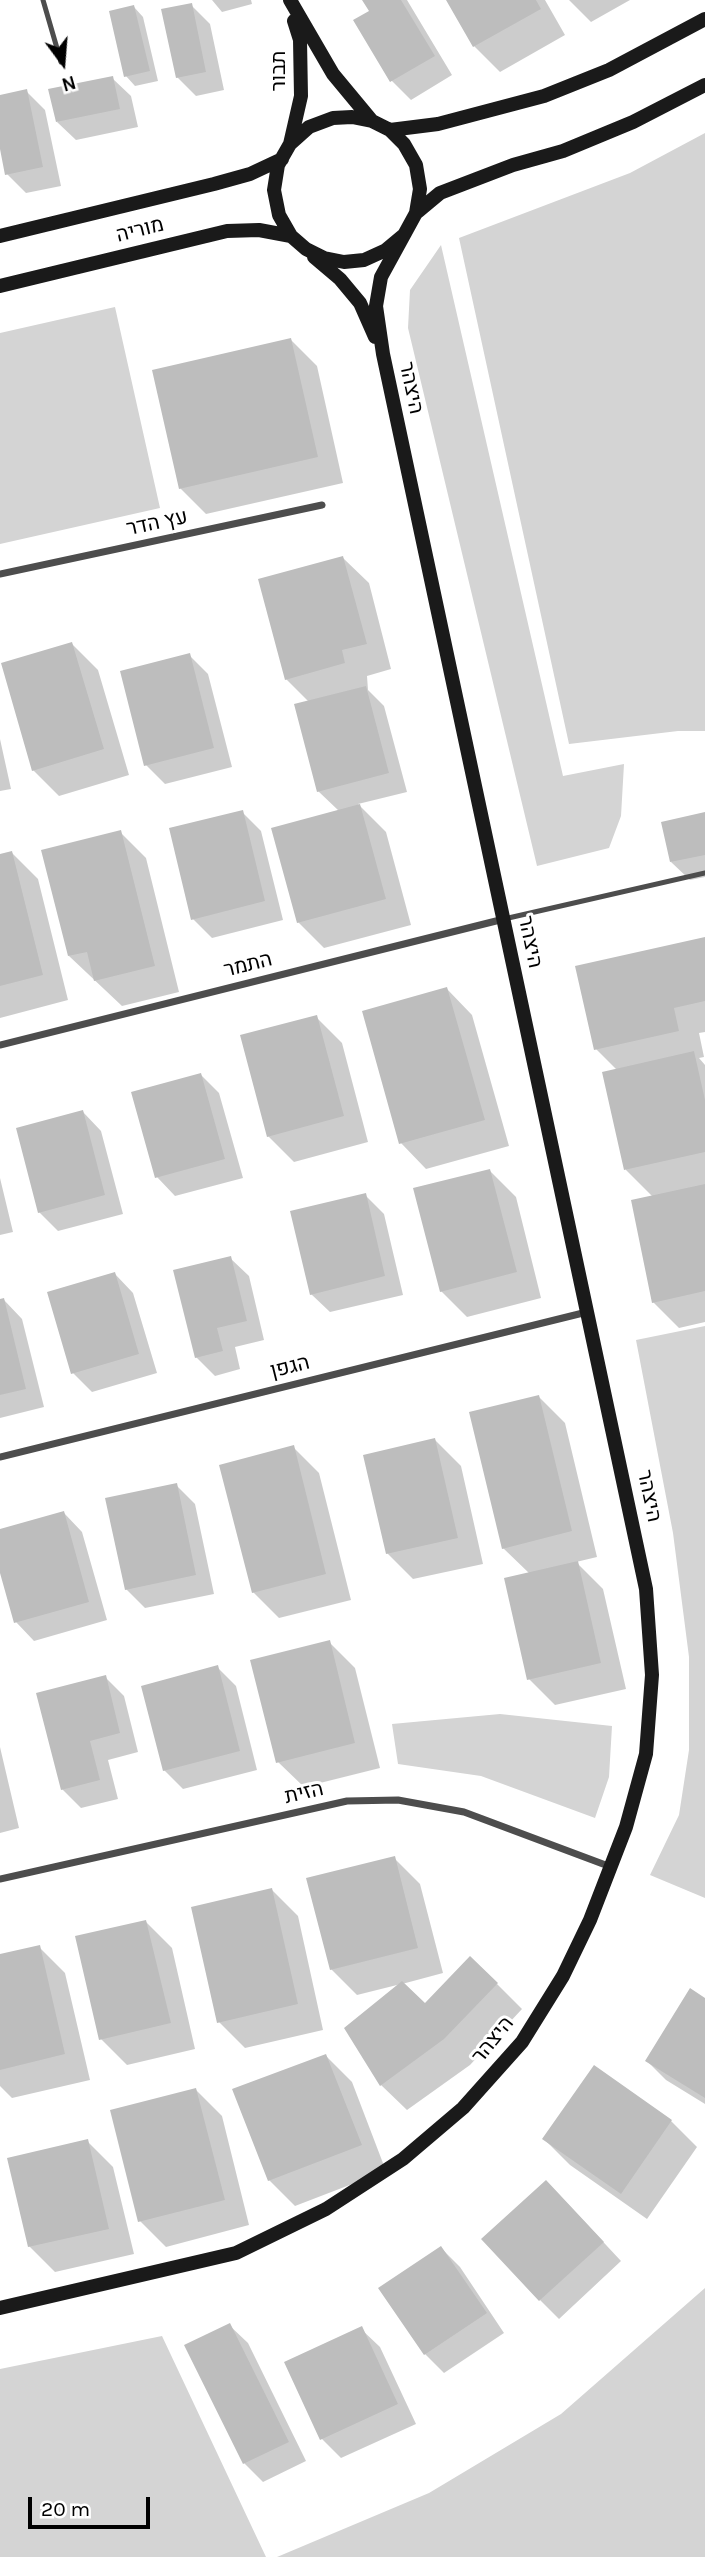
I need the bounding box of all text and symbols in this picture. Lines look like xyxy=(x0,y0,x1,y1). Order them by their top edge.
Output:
north arrow xyxy=(28,28,98,98)
street label: תבור xyxy=(266,51,292,91)
text: N xyxy=(59,71,78,96)
street label: מוריה xyxy=(113,212,167,248)
street label: היצהר xyxy=(393,360,429,416)
street label: עץ הדר xyxy=(124,504,190,542)
street label: היצהר xyxy=(512,914,548,970)
street label: התמר xyxy=(221,947,275,983)
street label: הגפן xyxy=(268,1350,312,1384)
street label: היצהר xyxy=(631,1468,667,1524)
street label: הזית xyxy=(282,1776,326,1810)
street label: היצהר xyxy=(467,2012,519,2068)
scale bar xyxy=(32,2484,154,2528)
text: 20 m xyxy=(41,2497,90,2521)

